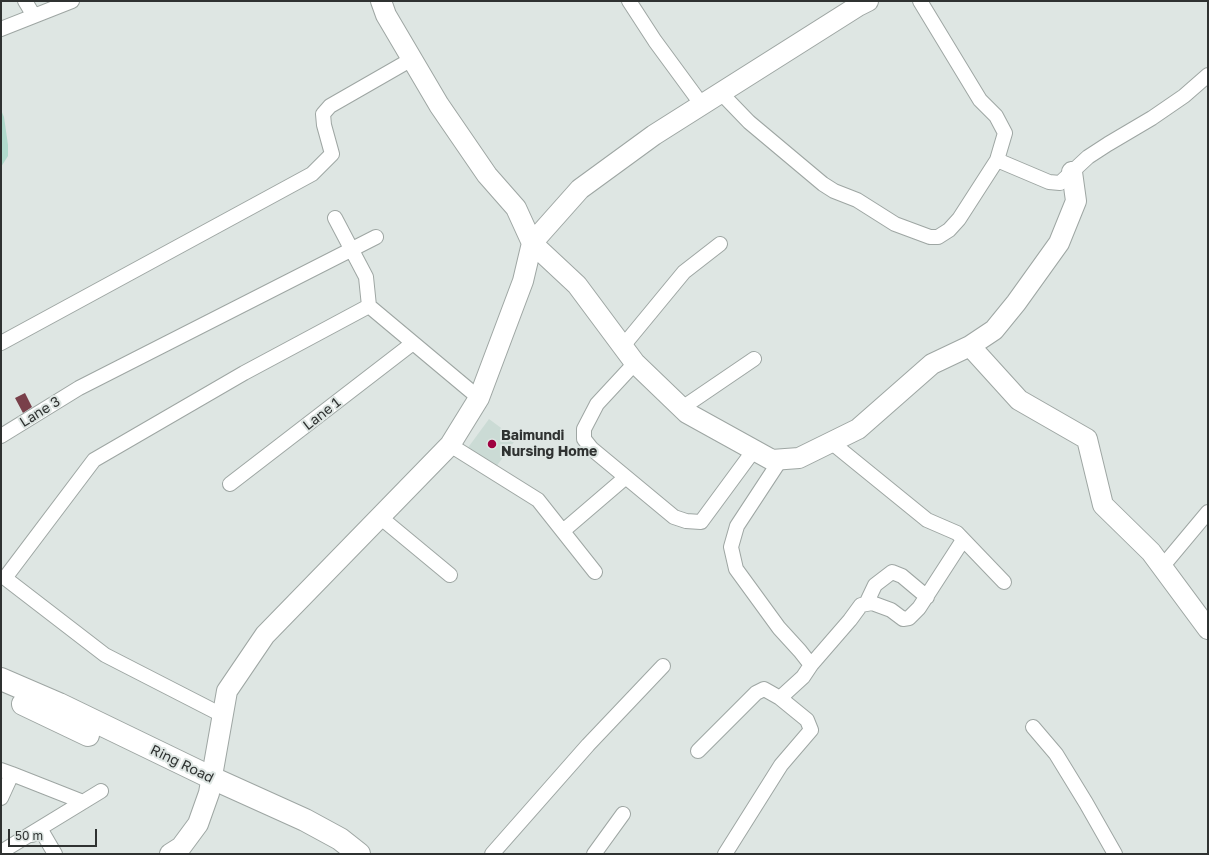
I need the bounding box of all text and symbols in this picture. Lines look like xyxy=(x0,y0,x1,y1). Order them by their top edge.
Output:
street label: Lane 3 xyxy=(17,393,63,431)
street label: Lane 1 xyxy=(300,394,344,434)
place label: Baimundi Nursing Home xyxy=(501,428,597,460)
marker: Baimundi Nursing Home xyxy=(486,438,498,450)
street label: Ring Road xyxy=(148,741,216,787)
scale bar xyxy=(10,821,99,847)
text: 50 m xyxy=(15,828,43,843)

